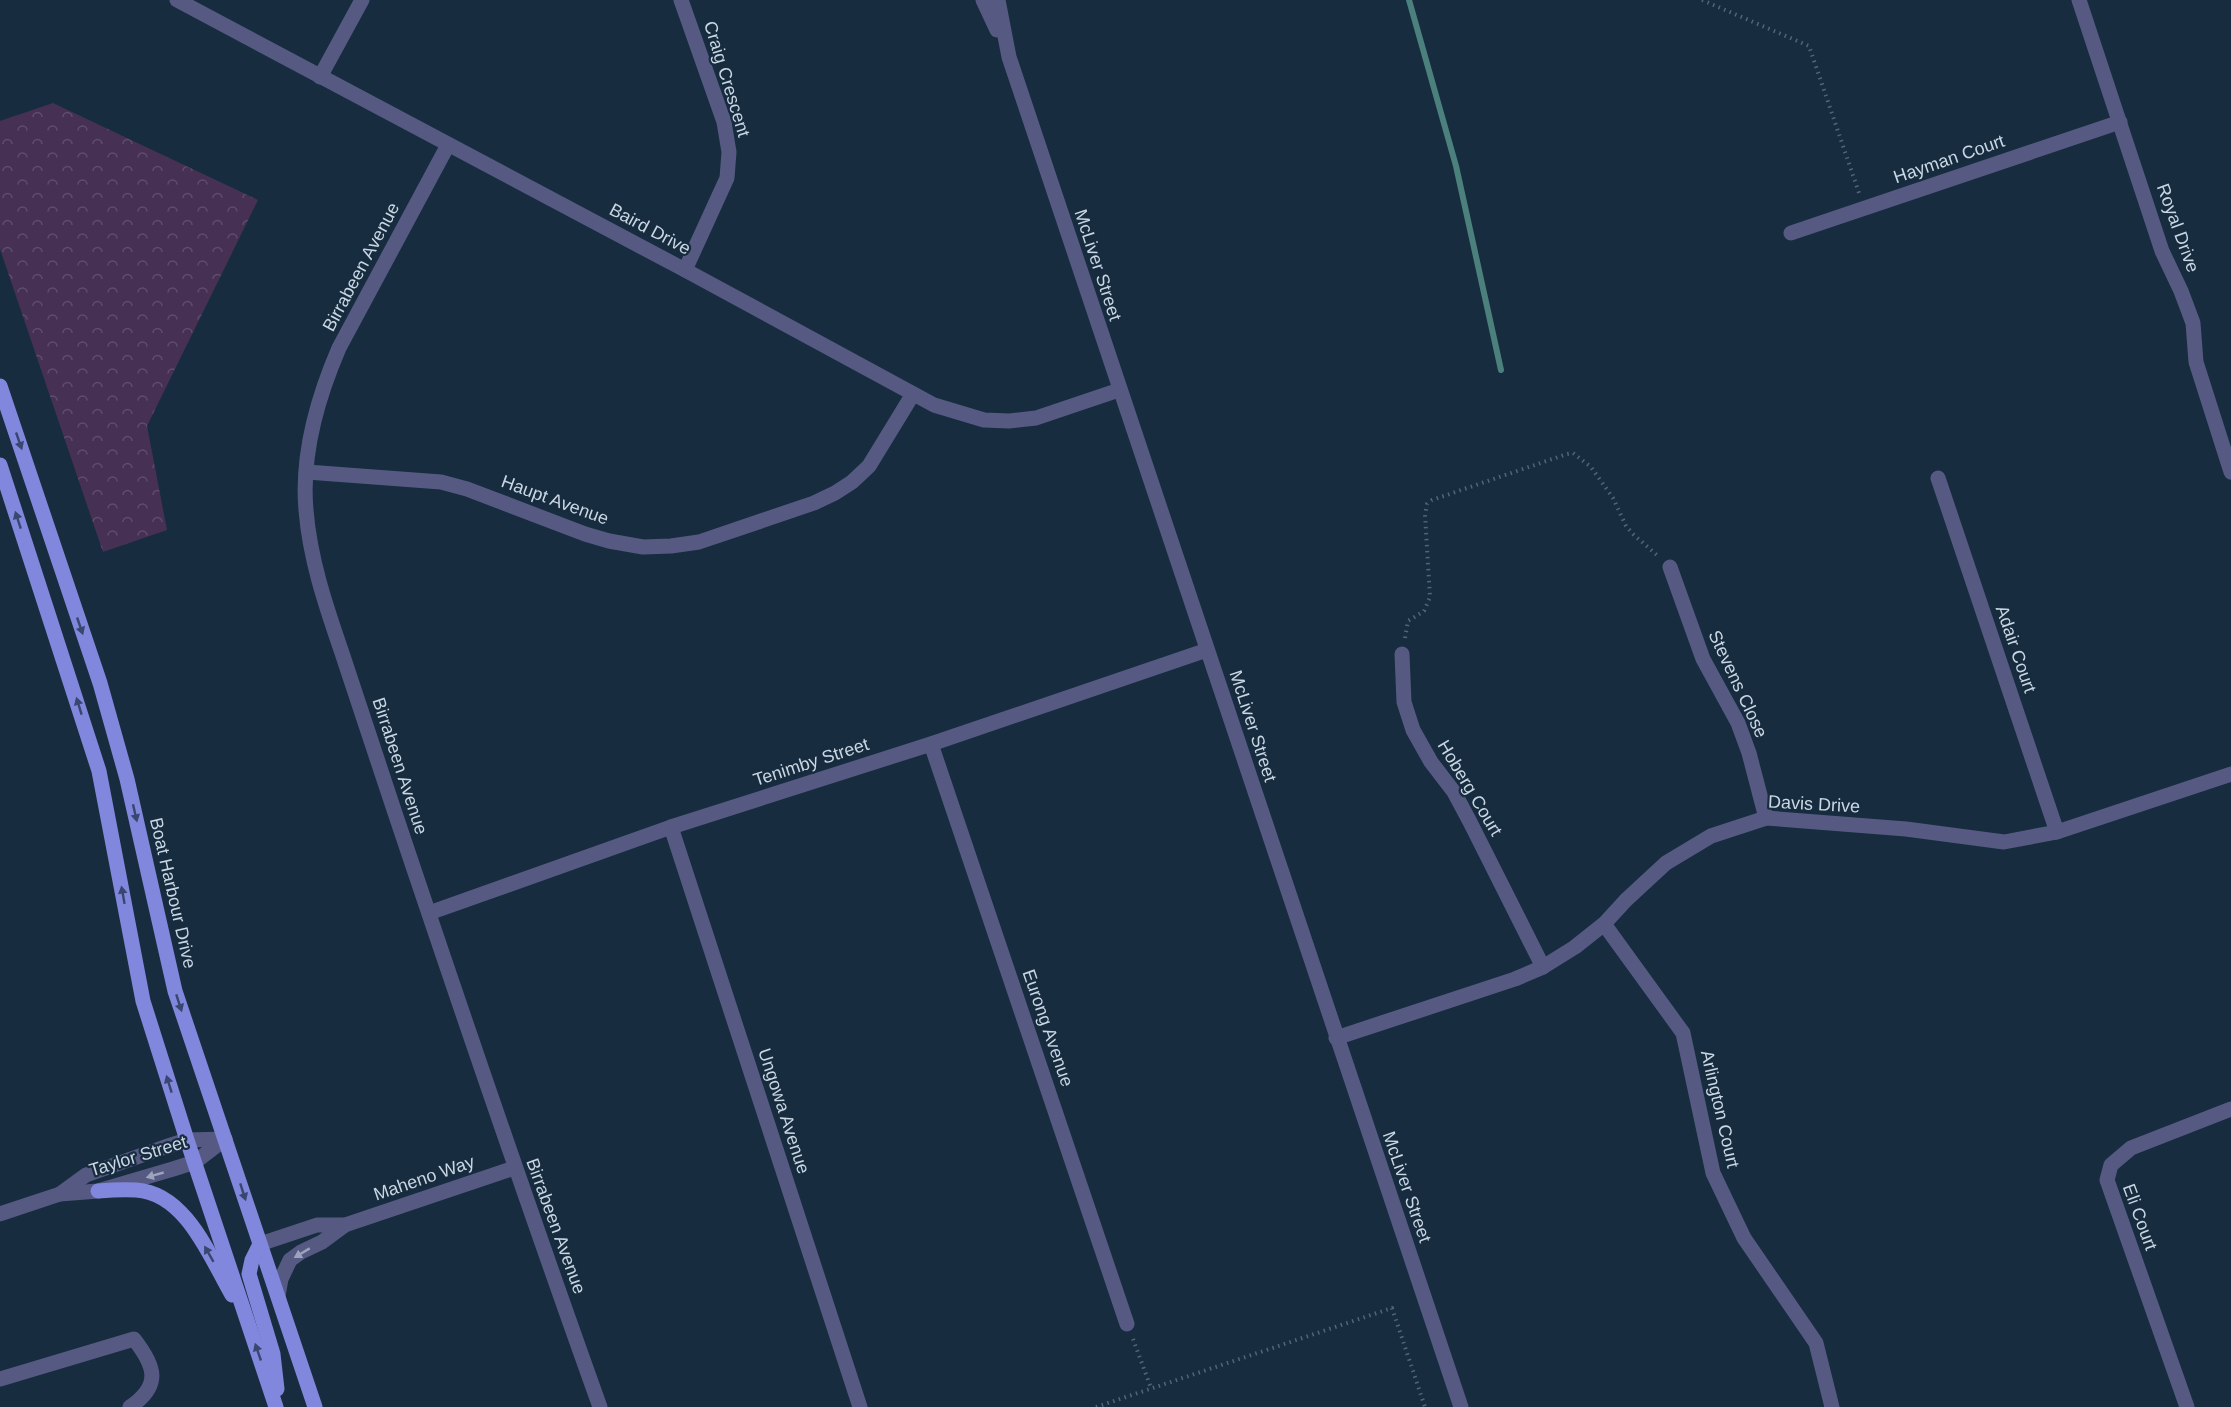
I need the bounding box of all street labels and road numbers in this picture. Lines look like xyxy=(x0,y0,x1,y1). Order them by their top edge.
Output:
street label: Craig Crescent xyxy=(700,19,754,139)
street label: Hayman Court xyxy=(1891,131,2007,187)
street label: Royal Drive xyxy=(2153,181,2203,275)
street label: Birrabeen Avenue xyxy=(319,199,403,335)
street label: Baird Drive xyxy=(606,199,694,259)
street label: McLiver Street xyxy=(1071,207,1125,323)
street label: Haupt Avenue xyxy=(499,471,611,529)
street label: Adair Court xyxy=(1992,603,2040,695)
street label: Stevens Close xyxy=(1704,627,1772,741)
street label: McLiver Street xyxy=(1226,668,1280,784)
street label: Birrabeen Avenue xyxy=(368,695,432,837)
street label: Tenimby Street xyxy=(751,734,871,790)
street label: Hoberg Court xyxy=(1434,737,1506,839)
street label: Davis Drive xyxy=(1768,792,1860,816)
street label: Boat Harbour Drive xyxy=(146,816,200,970)
street label: Eurong Avenue xyxy=(1019,967,1077,1089)
street label: Ungowa Avenue xyxy=(754,1046,814,1176)
street label: Arlington Court xyxy=(1697,1048,1743,1170)
street label: McLiver Street xyxy=(1379,1129,1435,1245)
street label: Taylor Street xyxy=(87,1132,189,1180)
street label: Maheno Way xyxy=(371,1151,477,1205)
street label: Birrabeen Avenue xyxy=(522,1155,590,1297)
street label: Eli Court xyxy=(2119,1181,2161,1253)

